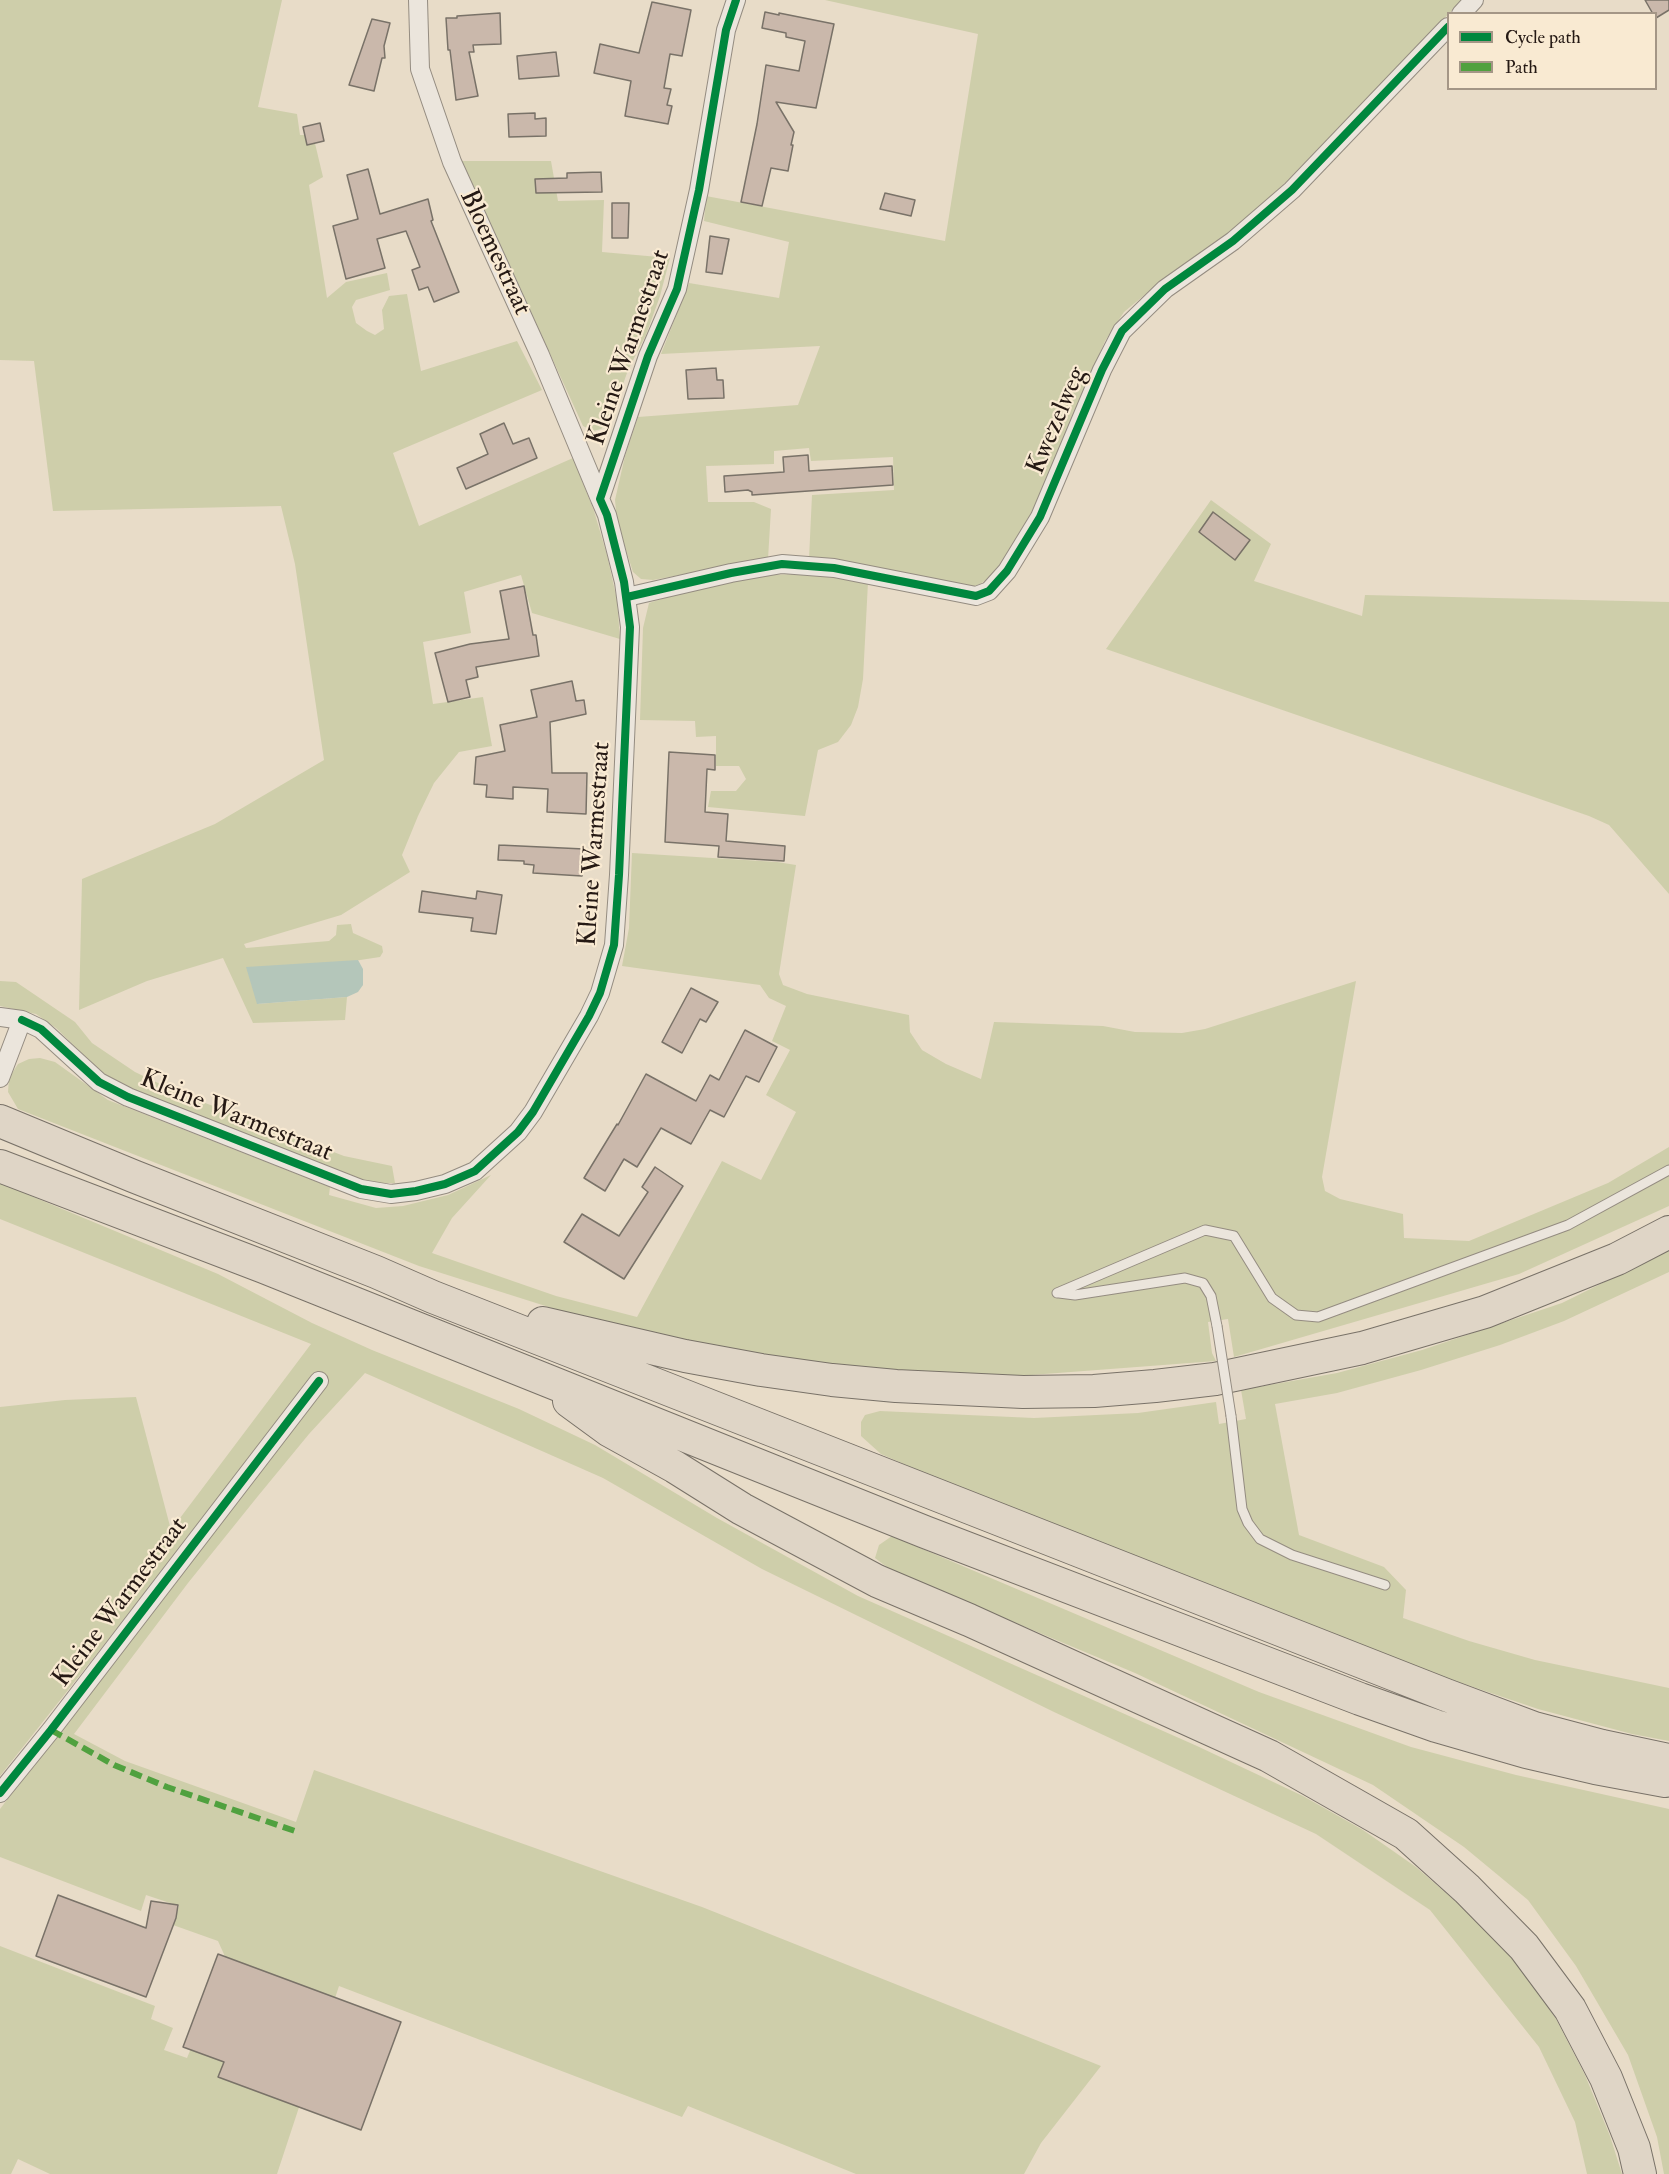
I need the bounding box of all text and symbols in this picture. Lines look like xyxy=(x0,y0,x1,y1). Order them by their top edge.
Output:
legend xyxy=(1447,12,1657,90)
text: Cycle path xyxy=(1505,26,1581,49)
text: Path xyxy=(1505,56,1538,79)
street label: Bloemestraat xyxy=(451,185,537,321)
street label: Kleine Warmestraat xyxy=(582,246,678,450)
street label: Kwezelweg xyxy=(1021,363,1095,479)
street label: Kleine Warmestraat xyxy=(573,741,619,947)
street label: Kleine Warmestraat xyxy=(135,1064,337,1170)
street label: Kleine Warmestraat xyxy=(47,1512,195,1694)

